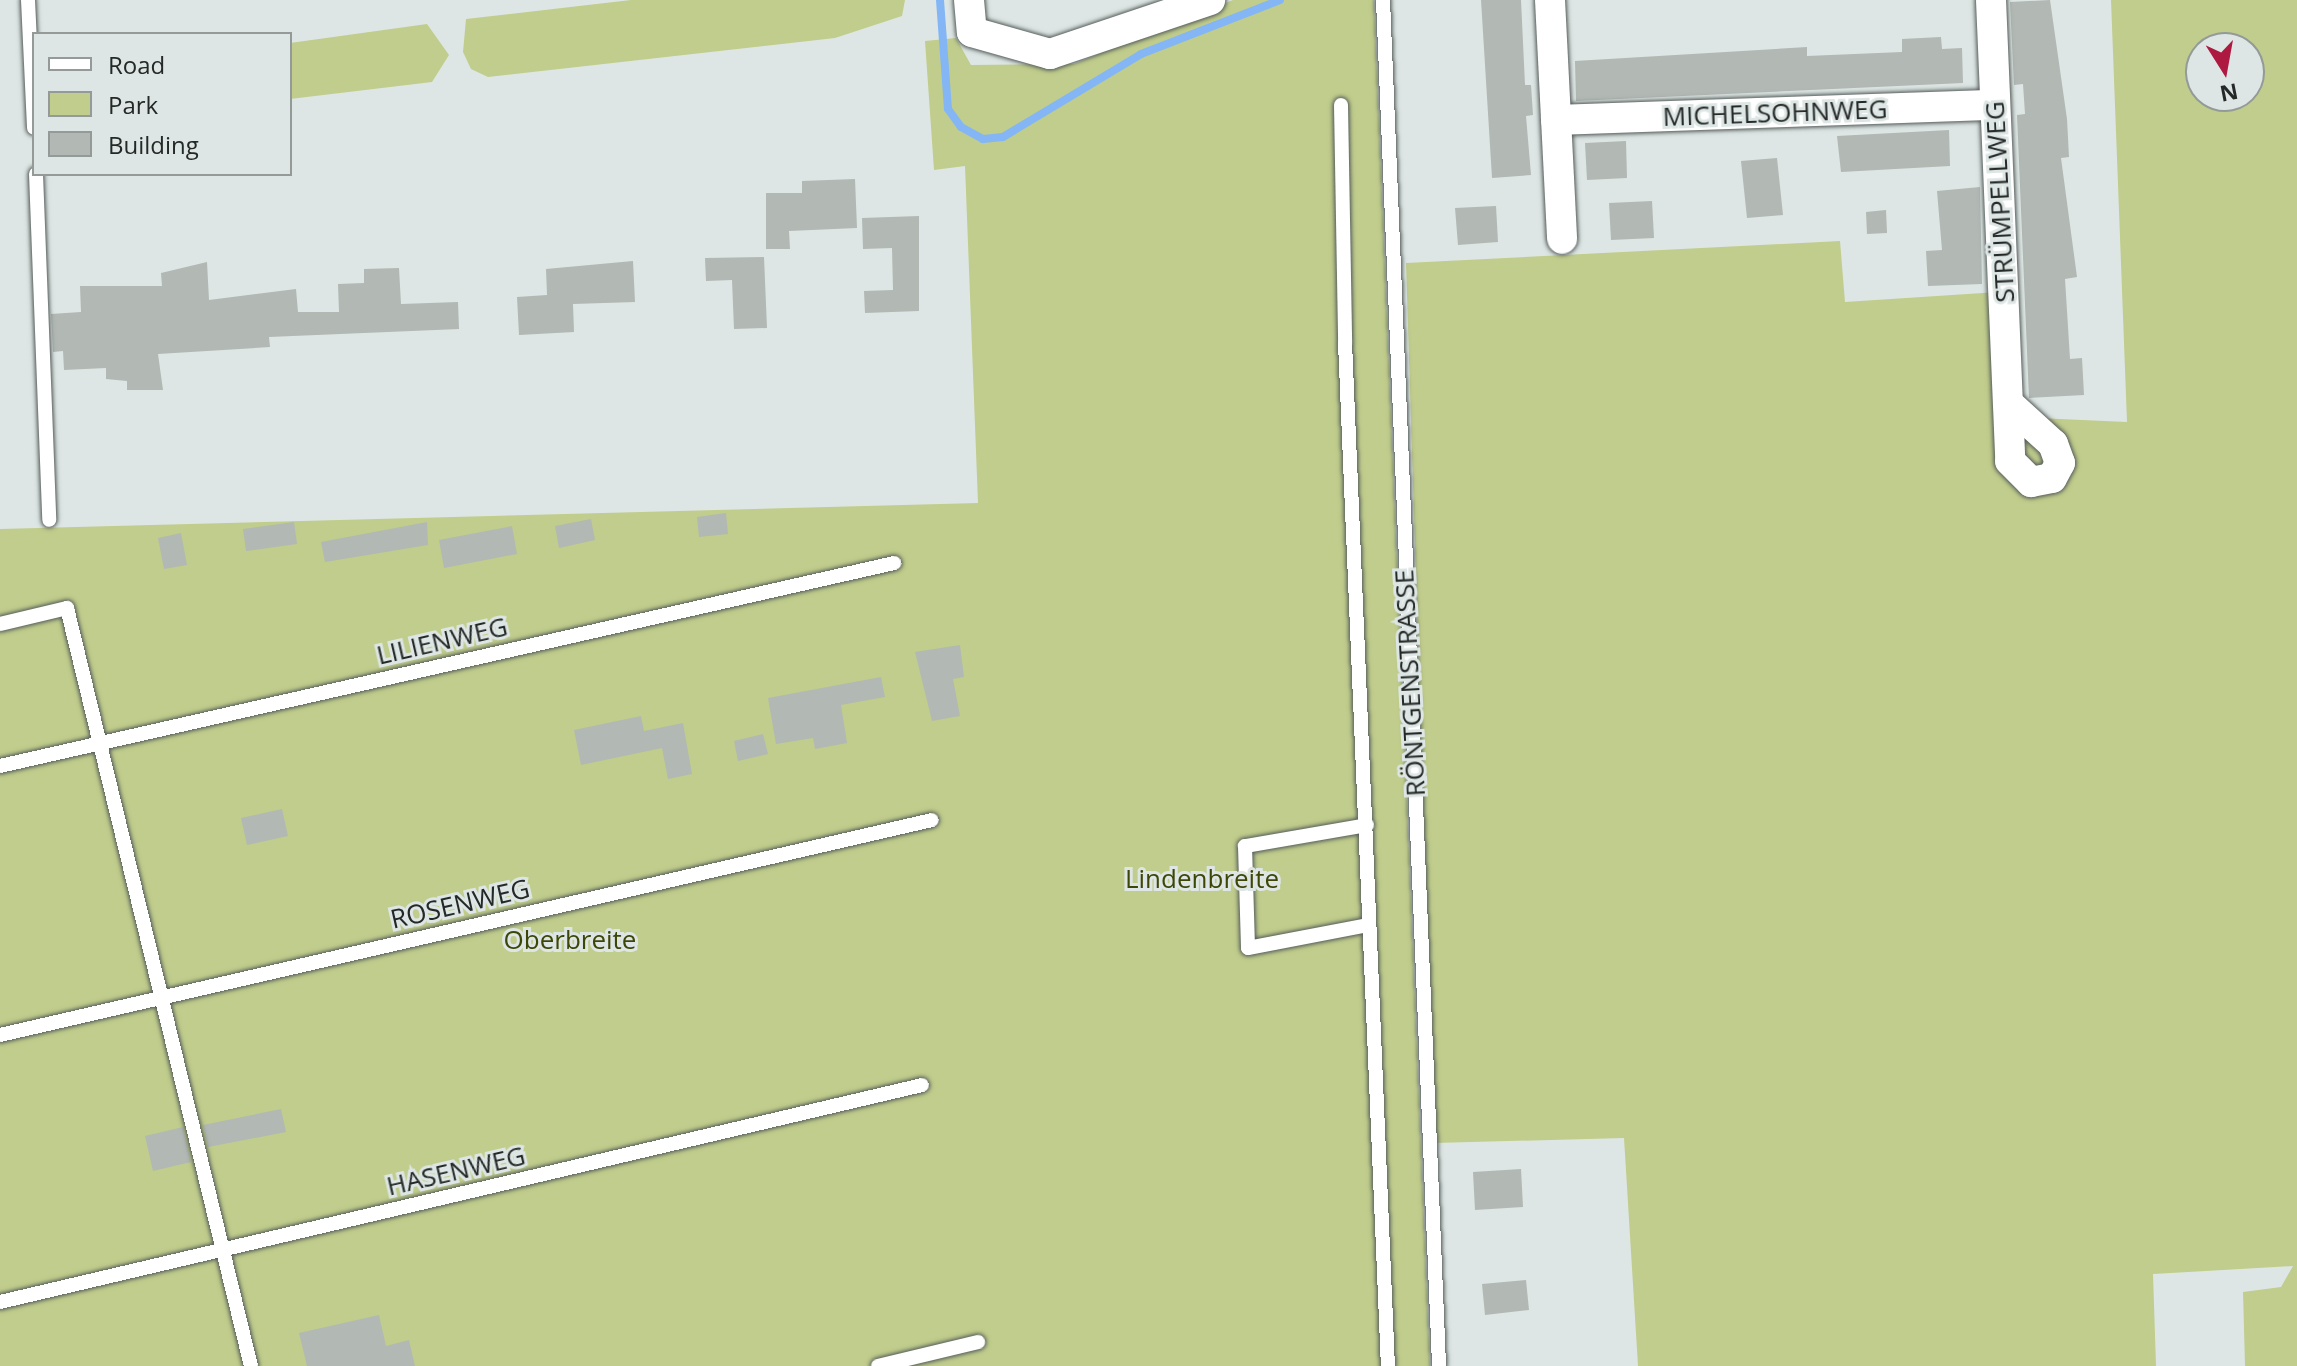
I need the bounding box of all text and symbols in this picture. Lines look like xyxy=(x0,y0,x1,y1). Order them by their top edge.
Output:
legend xyxy=(32,32,292,176)
north arrow xyxy=(2185,32,2265,112)
text: Road xyxy=(108,48,165,81)
text: N xyxy=(2218,77,2241,110)
text: Park xyxy=(108,88,158,121)
street label: MICHELSOHNWEG xyxy=(1662,93,1888,133)
street label: STRÜMPELLWEG xyxy=(1979,101,2021,303)
text: Building xyxy=(108,128,199,161)
street label: RÖNTGENSTRASSE xyxy=(1388,569,1432,797)
street label: LILIENWEG xyxy=(374,611,510,671)
park label: Lindenbreite xyxy=(1125,863,1279,895)
street label: ROSENWEG xyxy=(387,873,533,935)
park label: Oberbreite xyxy=(504,924,636,956)
street label: HASENWEG xyxy=(384,1140,528,1202)

